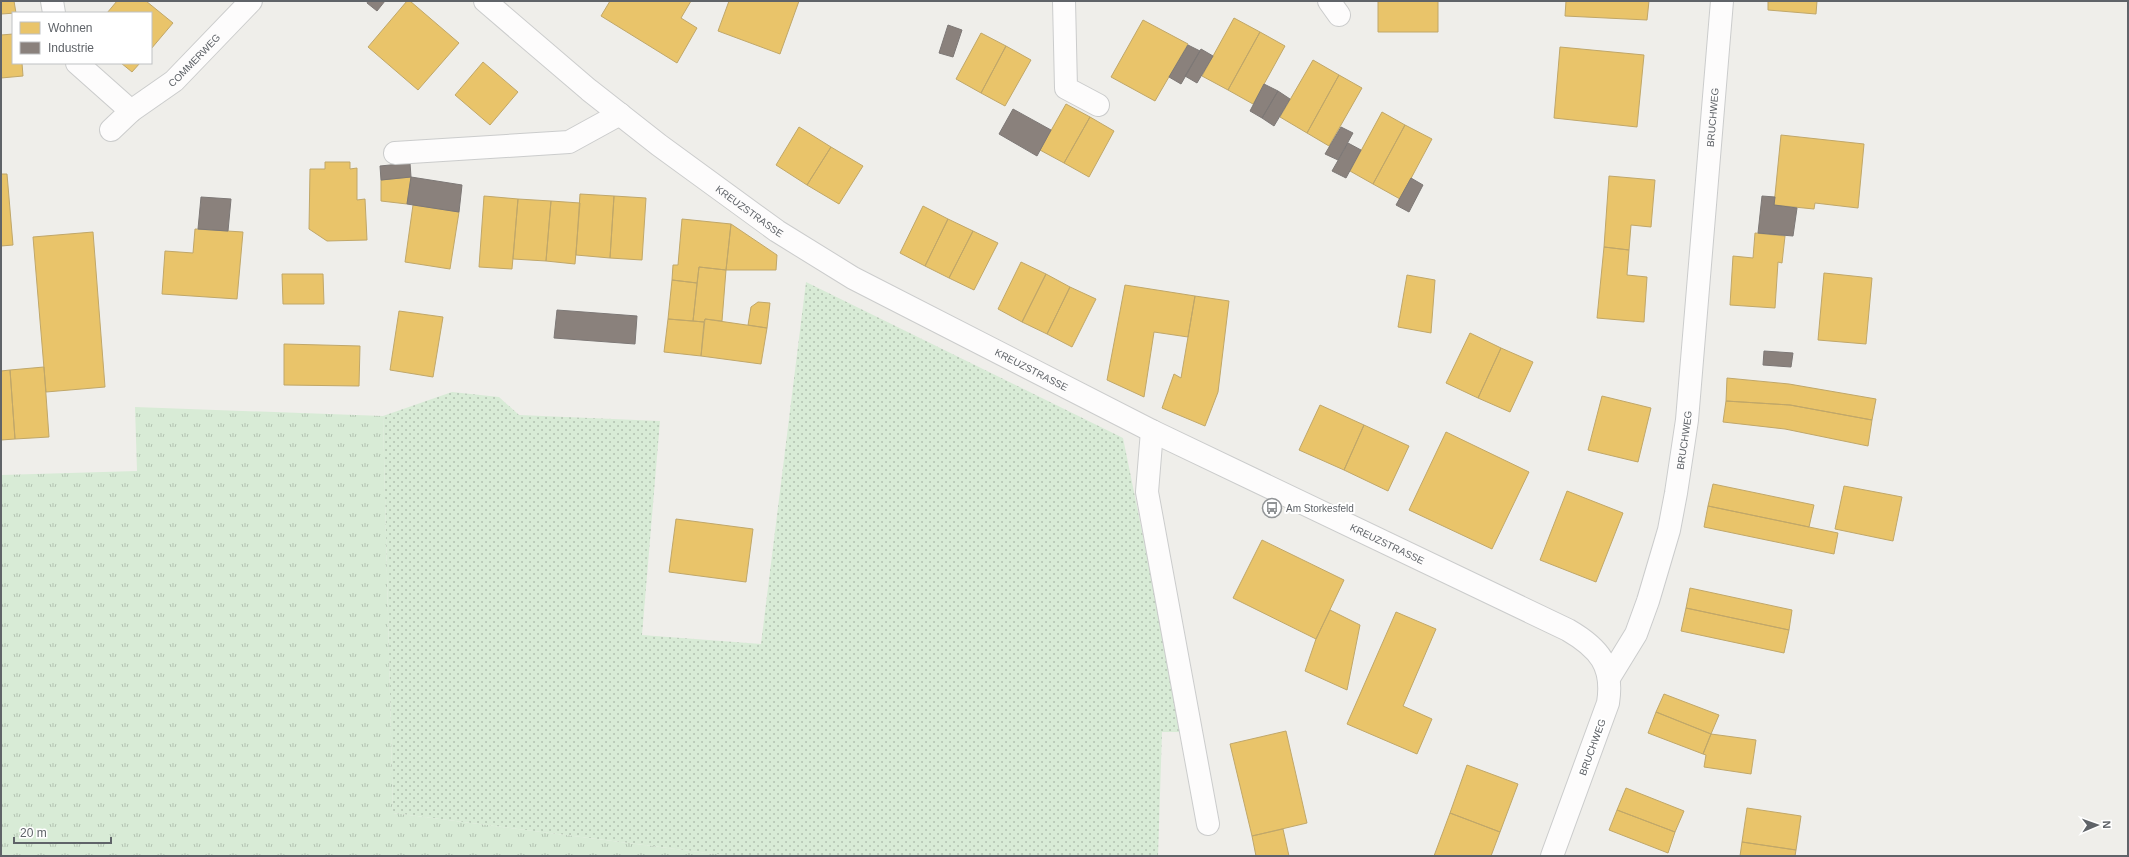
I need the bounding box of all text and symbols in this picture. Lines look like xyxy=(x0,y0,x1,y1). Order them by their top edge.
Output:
legend xyxy=(12,12,152,64)
text: Wohnen xyxy=(48,21,92,35)
street label: COMMERWEG xyxy=(166,32,223,89)
text: Industrie xyxy=(48,41,94,55)
street label: BRUCHWEG xyxy=(1705,87,1721,147)
street label: KREUZSTRASSE xyxy=(713,183,785,240)
street label: KREUZSTRASSE xyxy=(993,347,1070,393)
street label: BRUCHWEG xyxy=(1675,410,1694,470)
bus stop icon: Am Storkesfeld xyxy=(1261,497,1283,519)
place label: Am Storkesfeld xyxy=(1286,503,1354,514)
street label: KREUZSTRASSE xyxy=(1348,522,1426,567)
street label: BRUCHWEG xyxy=(1577,717,1608,777)
north arrow xyxy=(2077,805,2117,845)
scale bar xyxy=(14,819,111,845)
text: N xyxy=(2101,820,2113,829)
text: 20 m xyxy=(20,826,47,840)

